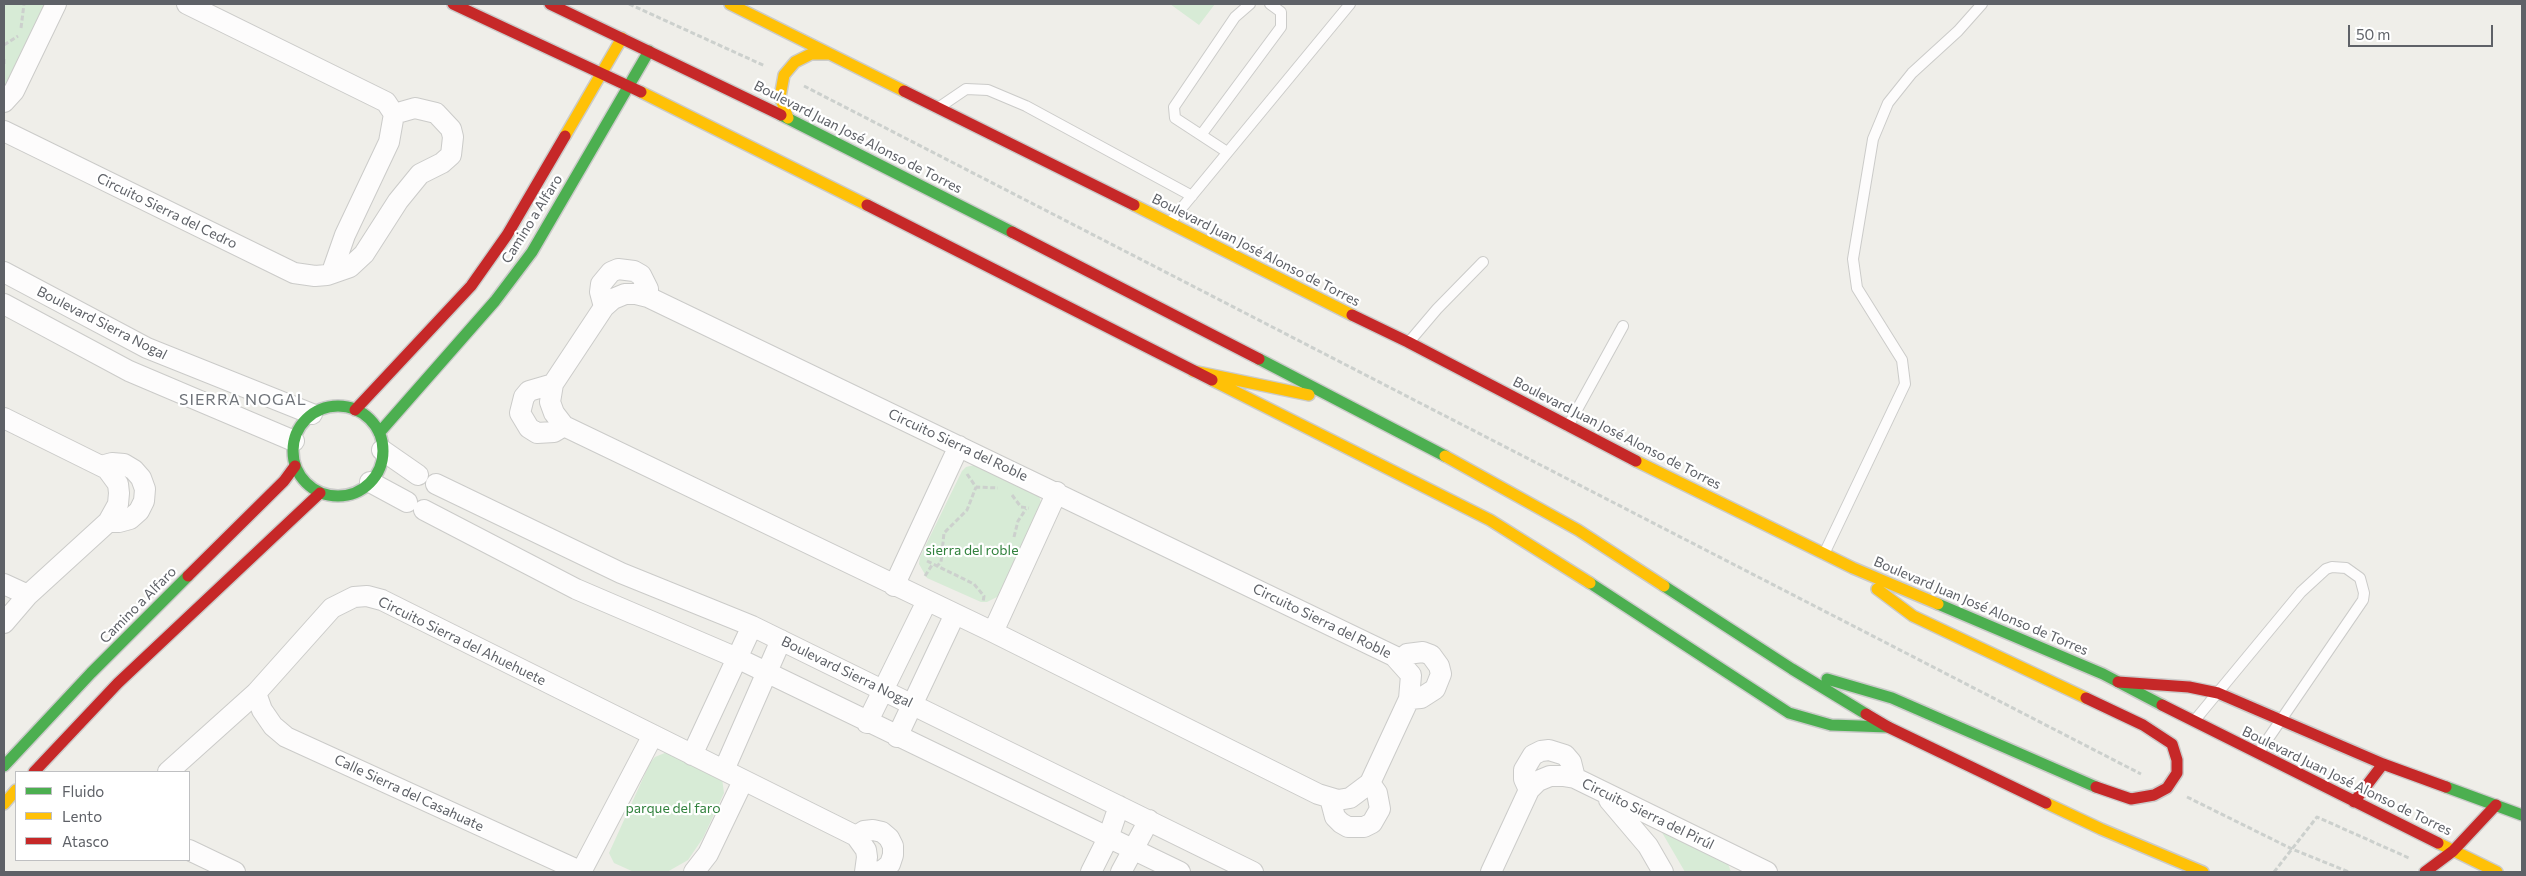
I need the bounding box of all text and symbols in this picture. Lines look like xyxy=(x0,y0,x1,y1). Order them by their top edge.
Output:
scale bar xyxy=(2351,15,2496,47)
text: 50 m xyxy=(2356,25,2390,43)
street label: Boulevard Juan José Alonso de Torres xyxy=(751,77,965,197)
street label: Circuito Sierra del Cedro xyxy=(94,170,240,252)
street label: Camino a Alfaro xyxy=(498,172,566,266)
street label: Boulevard Juan José Alonso de Torres xyxy=(1149,190,1363,310)
street label: Boulevard Sierra Nogal xyxy=(34,283,170,363)
street label: Boulevard Juan José Alonso de Torres xyxy=(1510,373,1724,493)
district label: SIERRA NOGAL xyxy=(178,390,308,410)
street label: Circuito Sierra del Roble xyxy=(886,405,1030,485)
park label: sierra del roble xyxy=(925,542,1019,558)
street label: Boulevard Juan José Alonso de Torres xyxy=(1871,553,2091,659)
street label: Camino a Alfaro xyxy=(96,563,180,647)
street label: Circuito Sierra del Roble xyxy=(1250,580,1394,662)
street label: Circuito Sierra del Ahuehuete xyxy=(375,593,549,689)
street label: Boulevard Sierra Nogal xyxy=(779,633,915,711)
street label: Boulevard Juan José Alonso de Torres xyxy=(2239,723,2455,839)
street label: Calle Sierra del Casahuate xyxy=(332,751,486,835)
legend xyxy=(15,771,190,861)
street label: Circuito Sierra del Pirúl xyxy=(1579,775,1717,853)
text: Fluido xyxy=(62,782,104,800)
park label: parque del faro xyxy=(625,800,721,816)
text: Lento xyxy=(62,807,102,825)
text: Atasco xyxy=(62,832,109,850)

